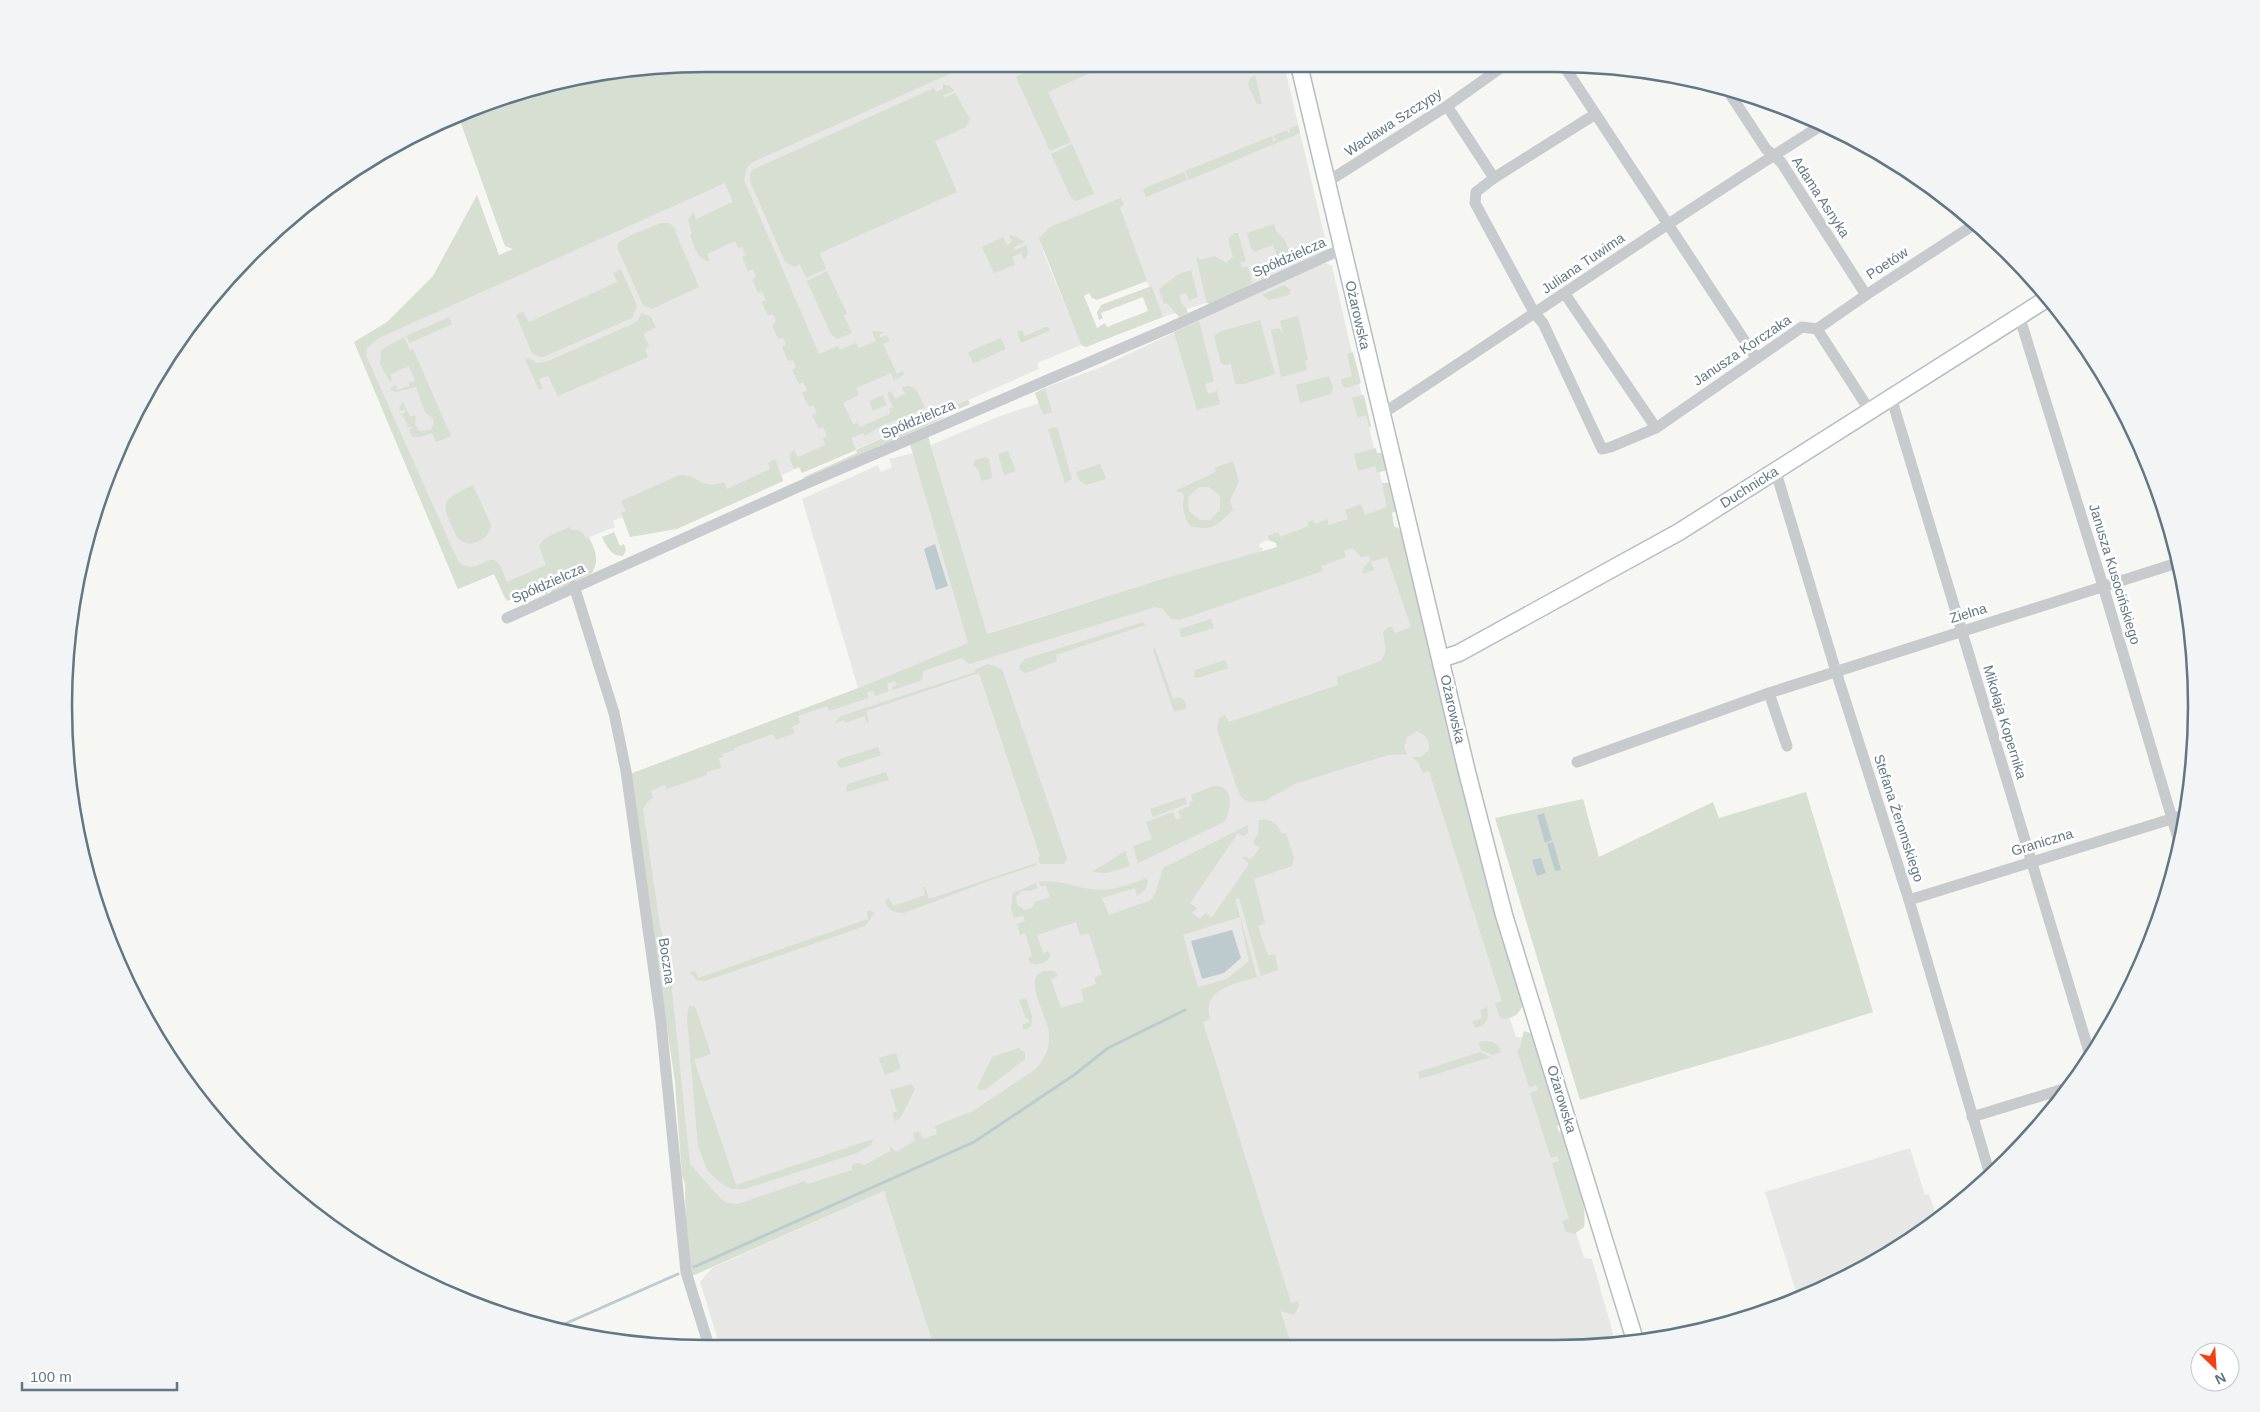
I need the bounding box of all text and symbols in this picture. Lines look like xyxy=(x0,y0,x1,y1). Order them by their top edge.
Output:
street label: Wacława Szczypy xyxy=(1342,85,1444,159)
street label: Adama Asnyka xyxy=(1789,153,1853,241)
street label: Juliana Tuwima xyxy=(1539,229,1628,297)
street label: Spółdzielcza xyxy=(1250,234,1328,280)
street label: Poetów xyxy=(1863,243,1912,282)
street label: Ożarowska xyxy=(1342,279,1374,351)
street label: Janusza Korczaka xyxy=(1690,311,1794,389)
street label: Spółdzielcza xyxy=(879,396,957,442)
street label: Duchnicka xyxy=(1717,463,1781,511)
street label: Janusza Kusocińskiego xyxy=(2086,502,2144,647)
street label: Spółdzielcza xyxy=(509,560,587,606)
street label: Zielna xyxy=(1947,600,1989,626)
street label: Mikołaja Kopernika xyxy=(1980,663,2030,781)
street label: Ożarowska xyxy=(1437,673,1469,745)
street label: Stefana Żeromskiego xyxy=(1871,752,1928,884)
street label: Graniczna xyxy=(2009,825,2075,859)
street label: Boczna xyxy=(656,937,678,985)
street label: Ożarowska xyxy=(1544,1063,1580,1135)
north arrow xyxy=(2190,1342,2240,1392)
scale bar xyxy=(22,1360,178,1392)
text: 100 m xyxy=(30,1368,72,1385)
text: N xyxy=(2213,1369,2228,1388)

